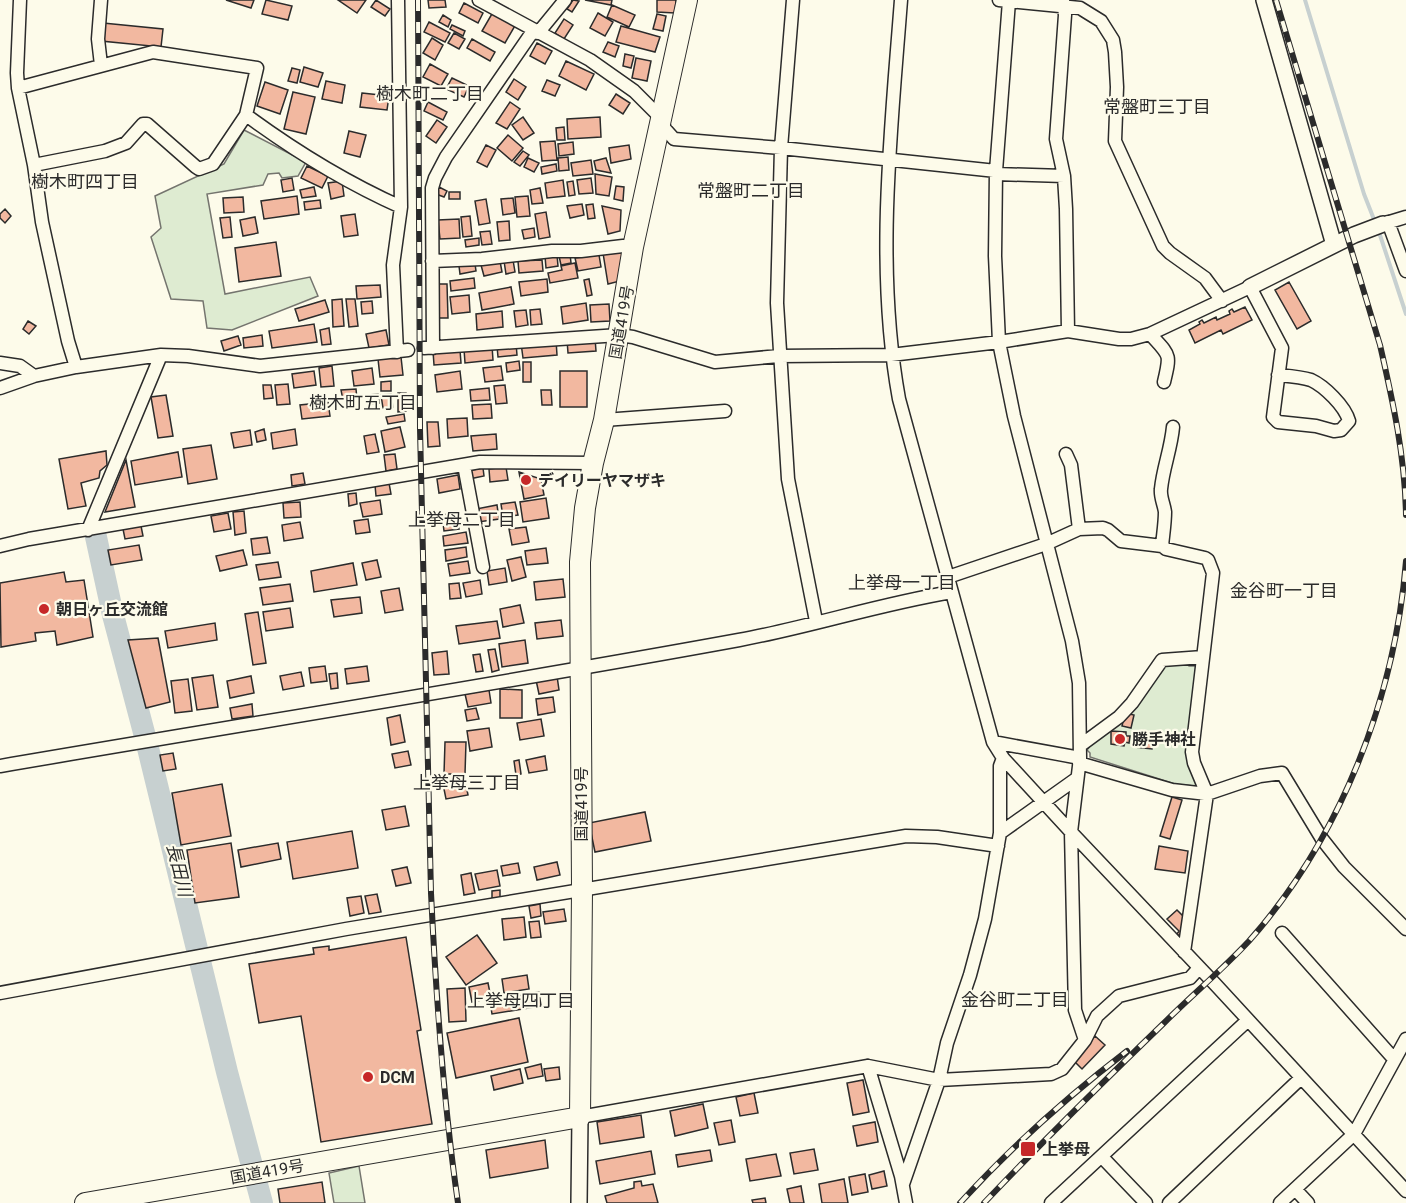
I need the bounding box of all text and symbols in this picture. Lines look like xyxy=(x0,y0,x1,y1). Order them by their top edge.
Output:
district label: 樹木町二丁目 xyxy=(376,83,484,104)
district label: 常盤町三丁目 xyxy=(1103,96,1211,117)
district label: 樹木町四丁目 xyxy=(31,171,139,192)
district label: 常盤町二丁目 xyxy=(697,180,805,201)
street label: 国道419号 xyxy=(606,284,637,361)
district label: 樹木町五丁目 xyxy=(309,392,417,413)
place label: デイリーヤマザキ xyxy=(538,471,666,490)
marker: デイリーヤマザキ xyxy=(519,473,533,487)
district label: 上挙母二丁目 xyxy=(408,509,516,530)
district label: 上挙母一丁目 xyxy=(848,572,956,593)
district label: 金谷町一丁目 xyxy=(1230,580,1338,601)
place label: 朝日ヶ丘交流館 xyxy=(56,600,168,619)
marker: 朝日ヶ丘交流館 xyxy=(37,602,51,616)
place label: 勝手神社 xyxy=(1132,730,1196,749)
marker: 勝手神社 xyxy=(1113,732,1127,746)
street label: 国道419号 xyxy=(572,767,591,841)
district label: 上挙母三丁目 xyxy=(413,772,521,793)
water label: 長田川 xyxy=(163,841,197,901)
district label: 金谷町二丁目 xyxy=(961,989,1069,1010)
district label: 上挙母四丁目 xyxy=(467,990,575,1011)
place label: DCM xyxy=(380,1068,415,1087)
marker: DCM xyxy=(361,1070,375,1084)
marker: 上挙母 xyxy=(1019,1140,1037,1158)
place label: 上挙母 xyxy=(1042,1140,1090,1159)
street label: 国道419号 xyxy=(229,1156,306,1187)

